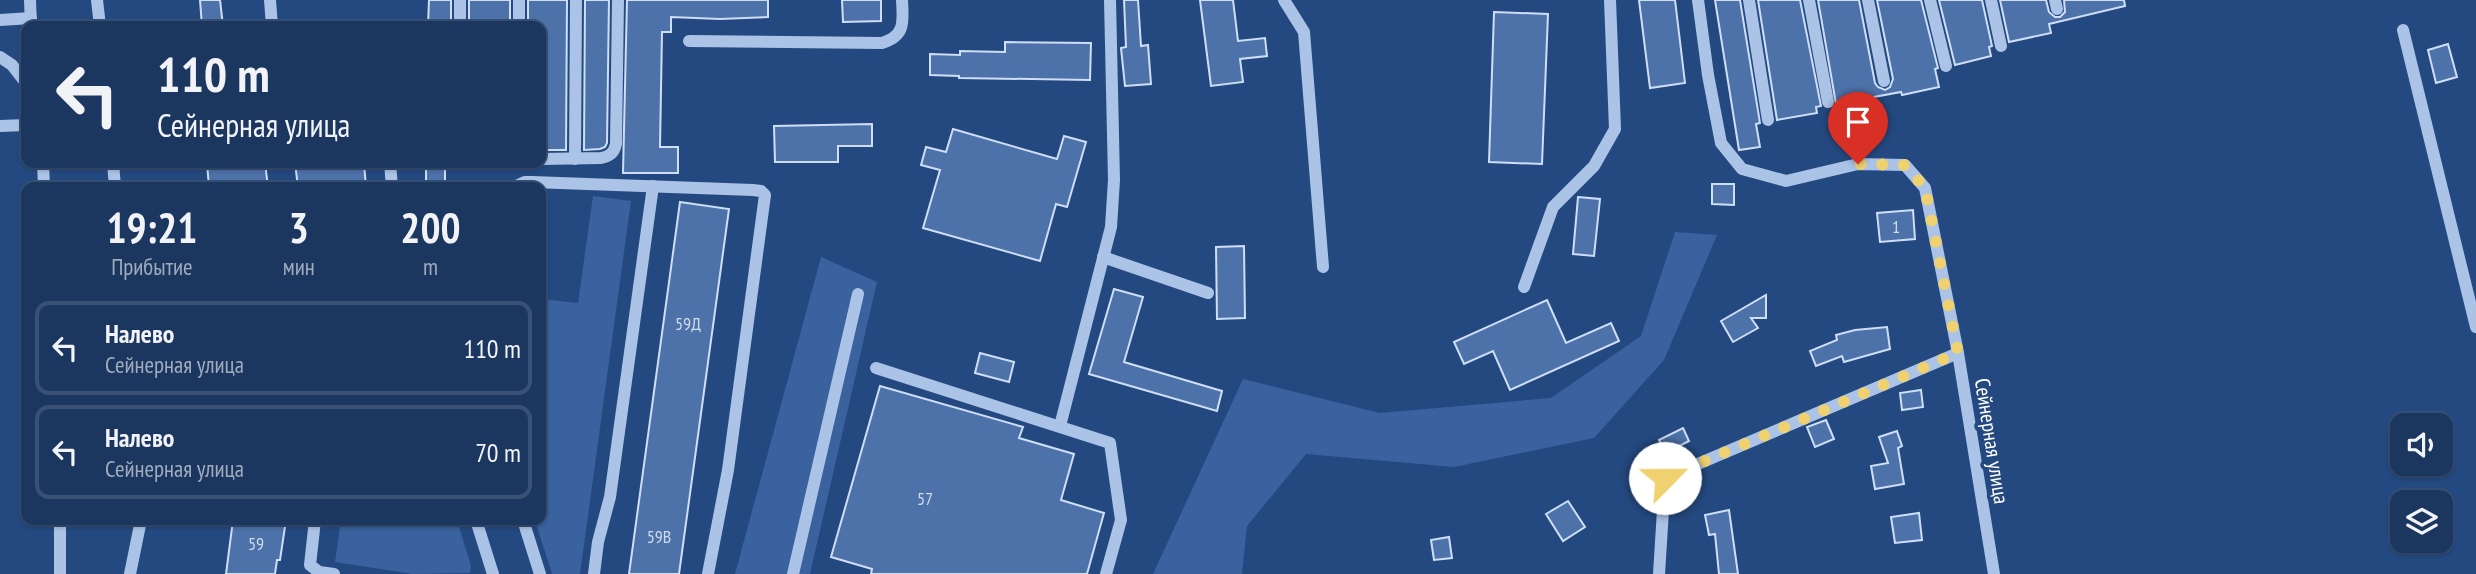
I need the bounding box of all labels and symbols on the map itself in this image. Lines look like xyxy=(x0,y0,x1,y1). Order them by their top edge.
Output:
pin xyxy=(1828,92,1888,164)
house number: 1 xyxy=(1892,215,1900,238)
house number: 59Д xyxy=(675,312,701,335)
street label: Сейнерная улица xyxy=(1969,376,2015,506)
position arrow xyxy=(1628,441,1702,515)
house number: 57 xyxy=(917,487,933,510)
house number: 59В xyxy=(647,525,671,548)
house number: 59 xyxy=(248,532,264,555)

